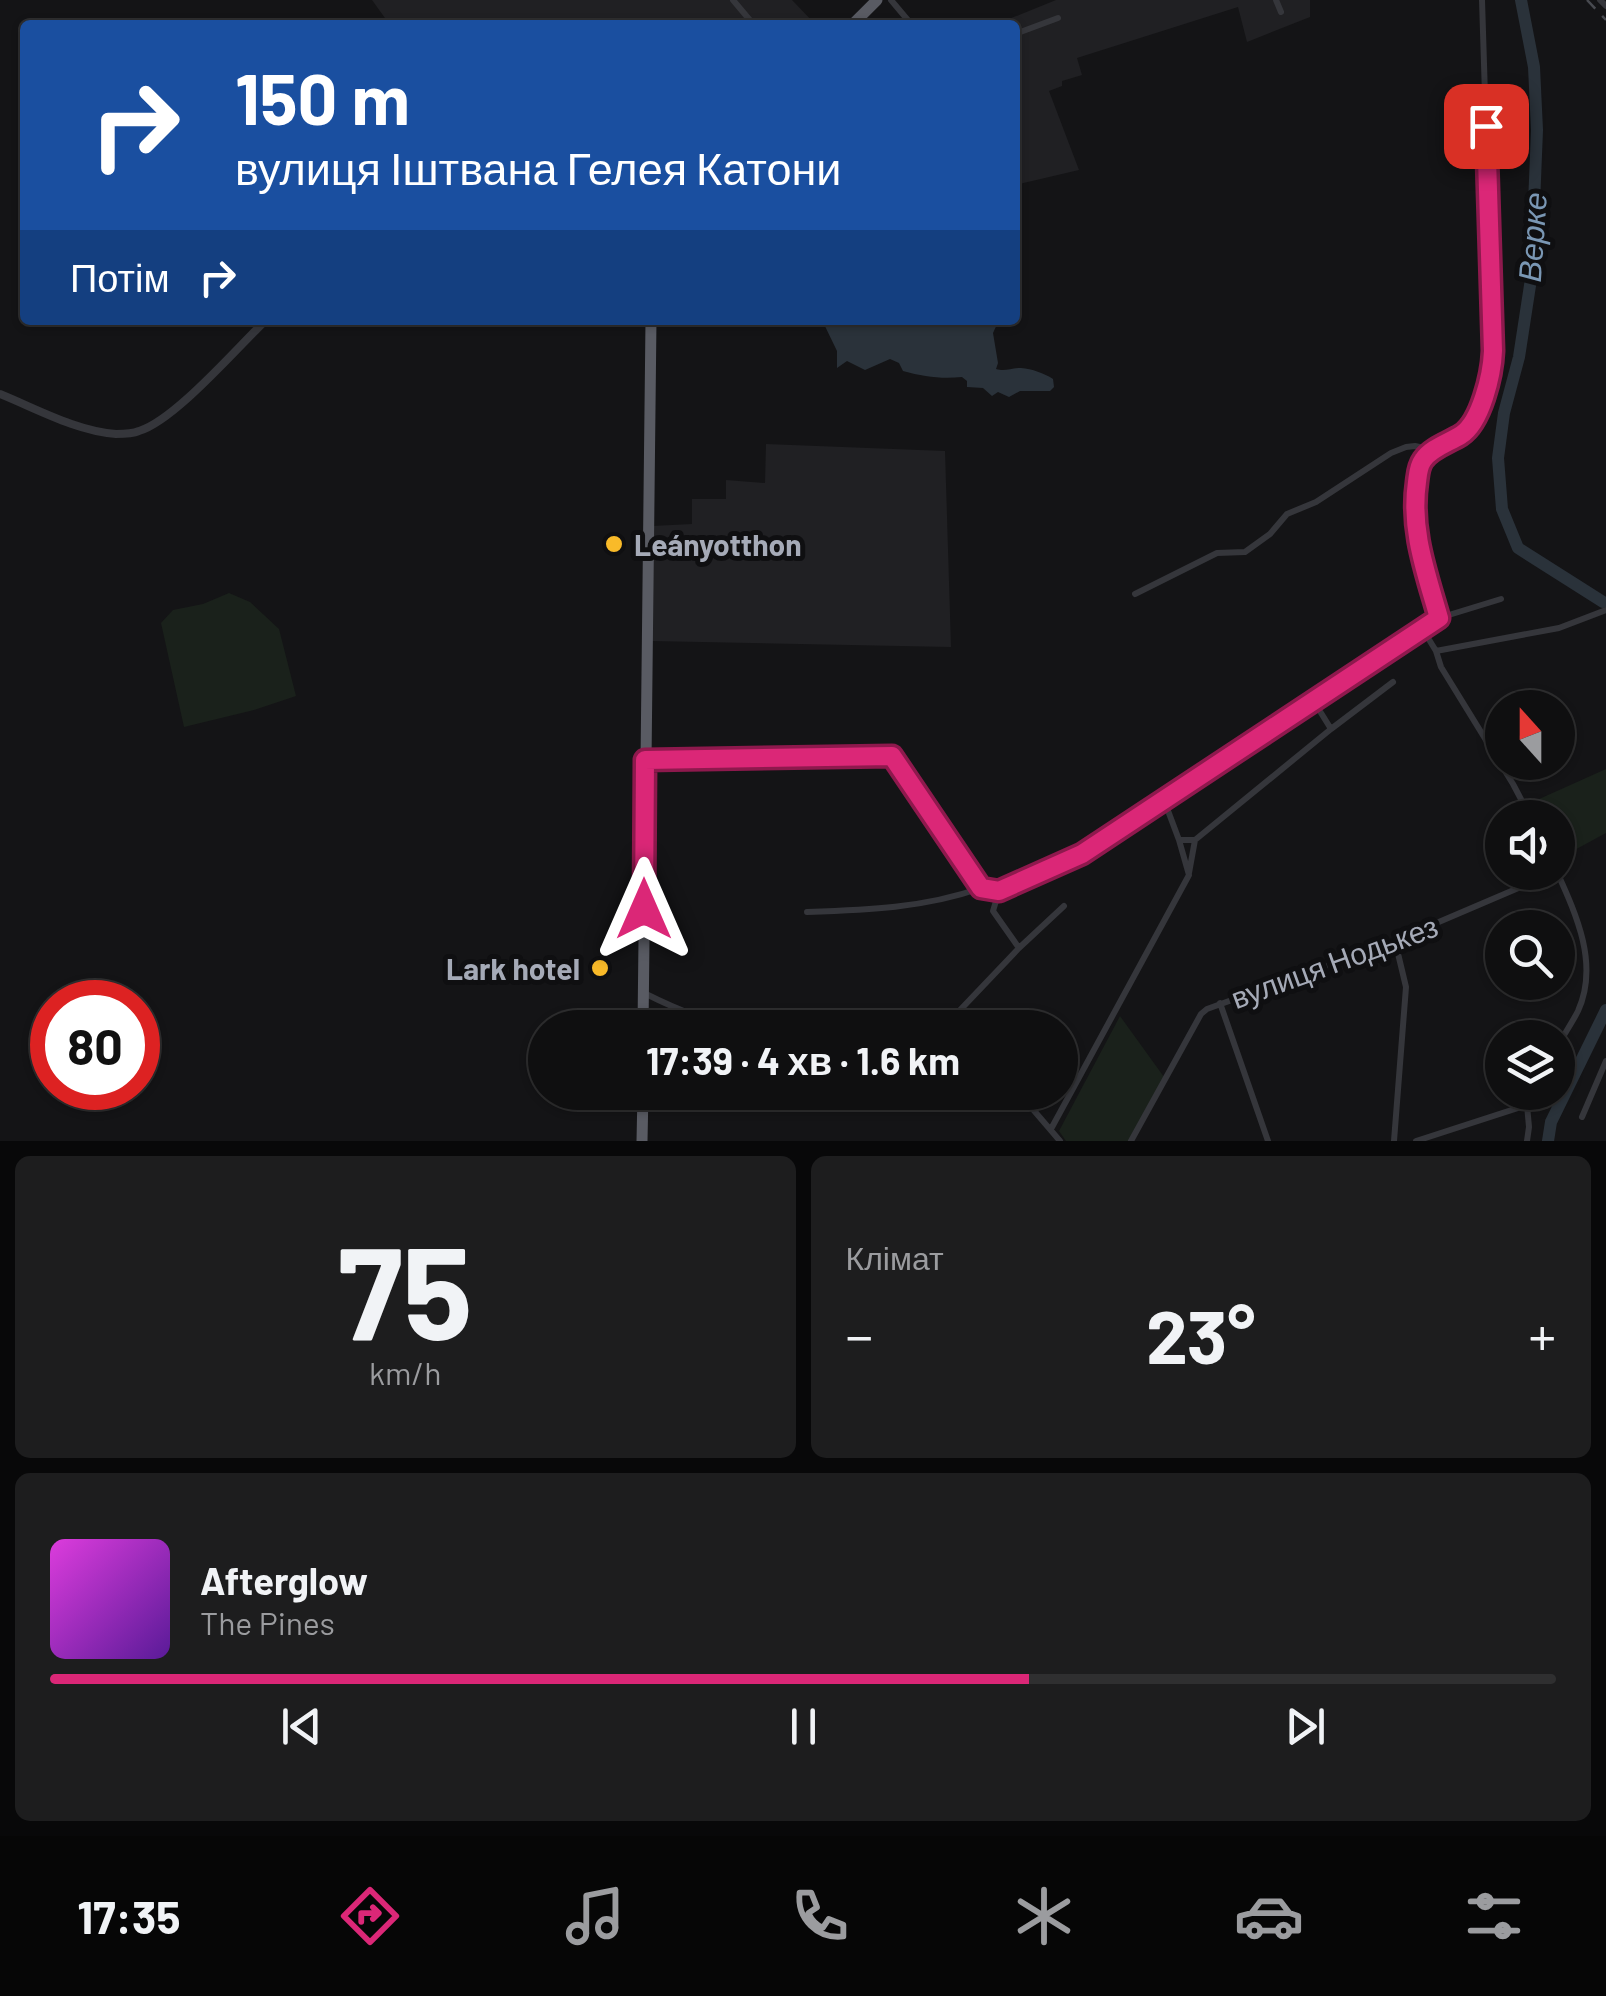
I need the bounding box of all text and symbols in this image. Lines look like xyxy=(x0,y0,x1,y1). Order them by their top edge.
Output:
text: 150 m xyxy=(235,55,410,139)
icon: right xyxy=(70,60,200,190)
pin xyxy=(1444,84,1529,169)
icon: arrive xyxy=(1459,99,1514,154)
text: вулиця Іштвана Гелея Катони xyxy=(235,140,841,194)
water label: Верке xyxy=(1509,191,1554,283)
icon: right xyxy=(190,250,245,305)
text: Потім xyxy=(70,254,170,300)
place label: Leányotthon xyxy=(634,526,802,562)
marker: Leányotthon xyxy=(603,533,625,555)
north arrow xyxy=(1485,690,1575,780)
map controls xyxy=(1485,690,1575,1110)
button: sound xyxy=(1485,800,1575,890)
position arrow xyxy=(592,857,696,961)
street label: вулиця Нодькез xyxy=(1226,907,1442,1015)
button: search xyxy=(1485,910,1575,1000)
place label: Lark hotel xyxy=(446,950,580,986)
marker: Lark hotel xyxy=(589,957,611,979)
speed limit sign: 80 xyxy=(30,980,160,1110)
button: layers xyxy=(1485,1020,1575,1110)
text: 17:39 · 4 хв · 1.6 km xyxy=(646,1037,960,1083)
text: 75 xyxy=(338,1210,473,1366)
text: Клімат xyxy=(846,1238,944,1276)
text: 23° xyxy=(1146,1289,1256,1379)
text: − xyxy=(846,1301,873,1367)
text: + xyxy=(1528,1301,1556,1367)
text: km/h xyxy=(369,1353,441,1391)
text: Afterglow xyxy=(200,1557,368,1603)
text: The Pines xyxy=(200,1603,335,1641)
icon: previous xyxy=(274,1699,329,1754)
icon: pause xyxy=(776,1699,831,1754)
icon: next xyxy=(1278,1699,1333,1754)
icon: directions xyxy=(335,1881,405,1951)
icon: music xyxy=(560,1881,630,1951)
icon: phone xyxy=(785,1881,855,1951)
icon: climate xyxy=(1009,1881,1079,1951)
icon: car xyxy=(1234,1881,1304,1951)
icon: filters xyxy=(1459,1881,1529,1951)
text: 17:35 xyxy=(77,1889,181,1943)

